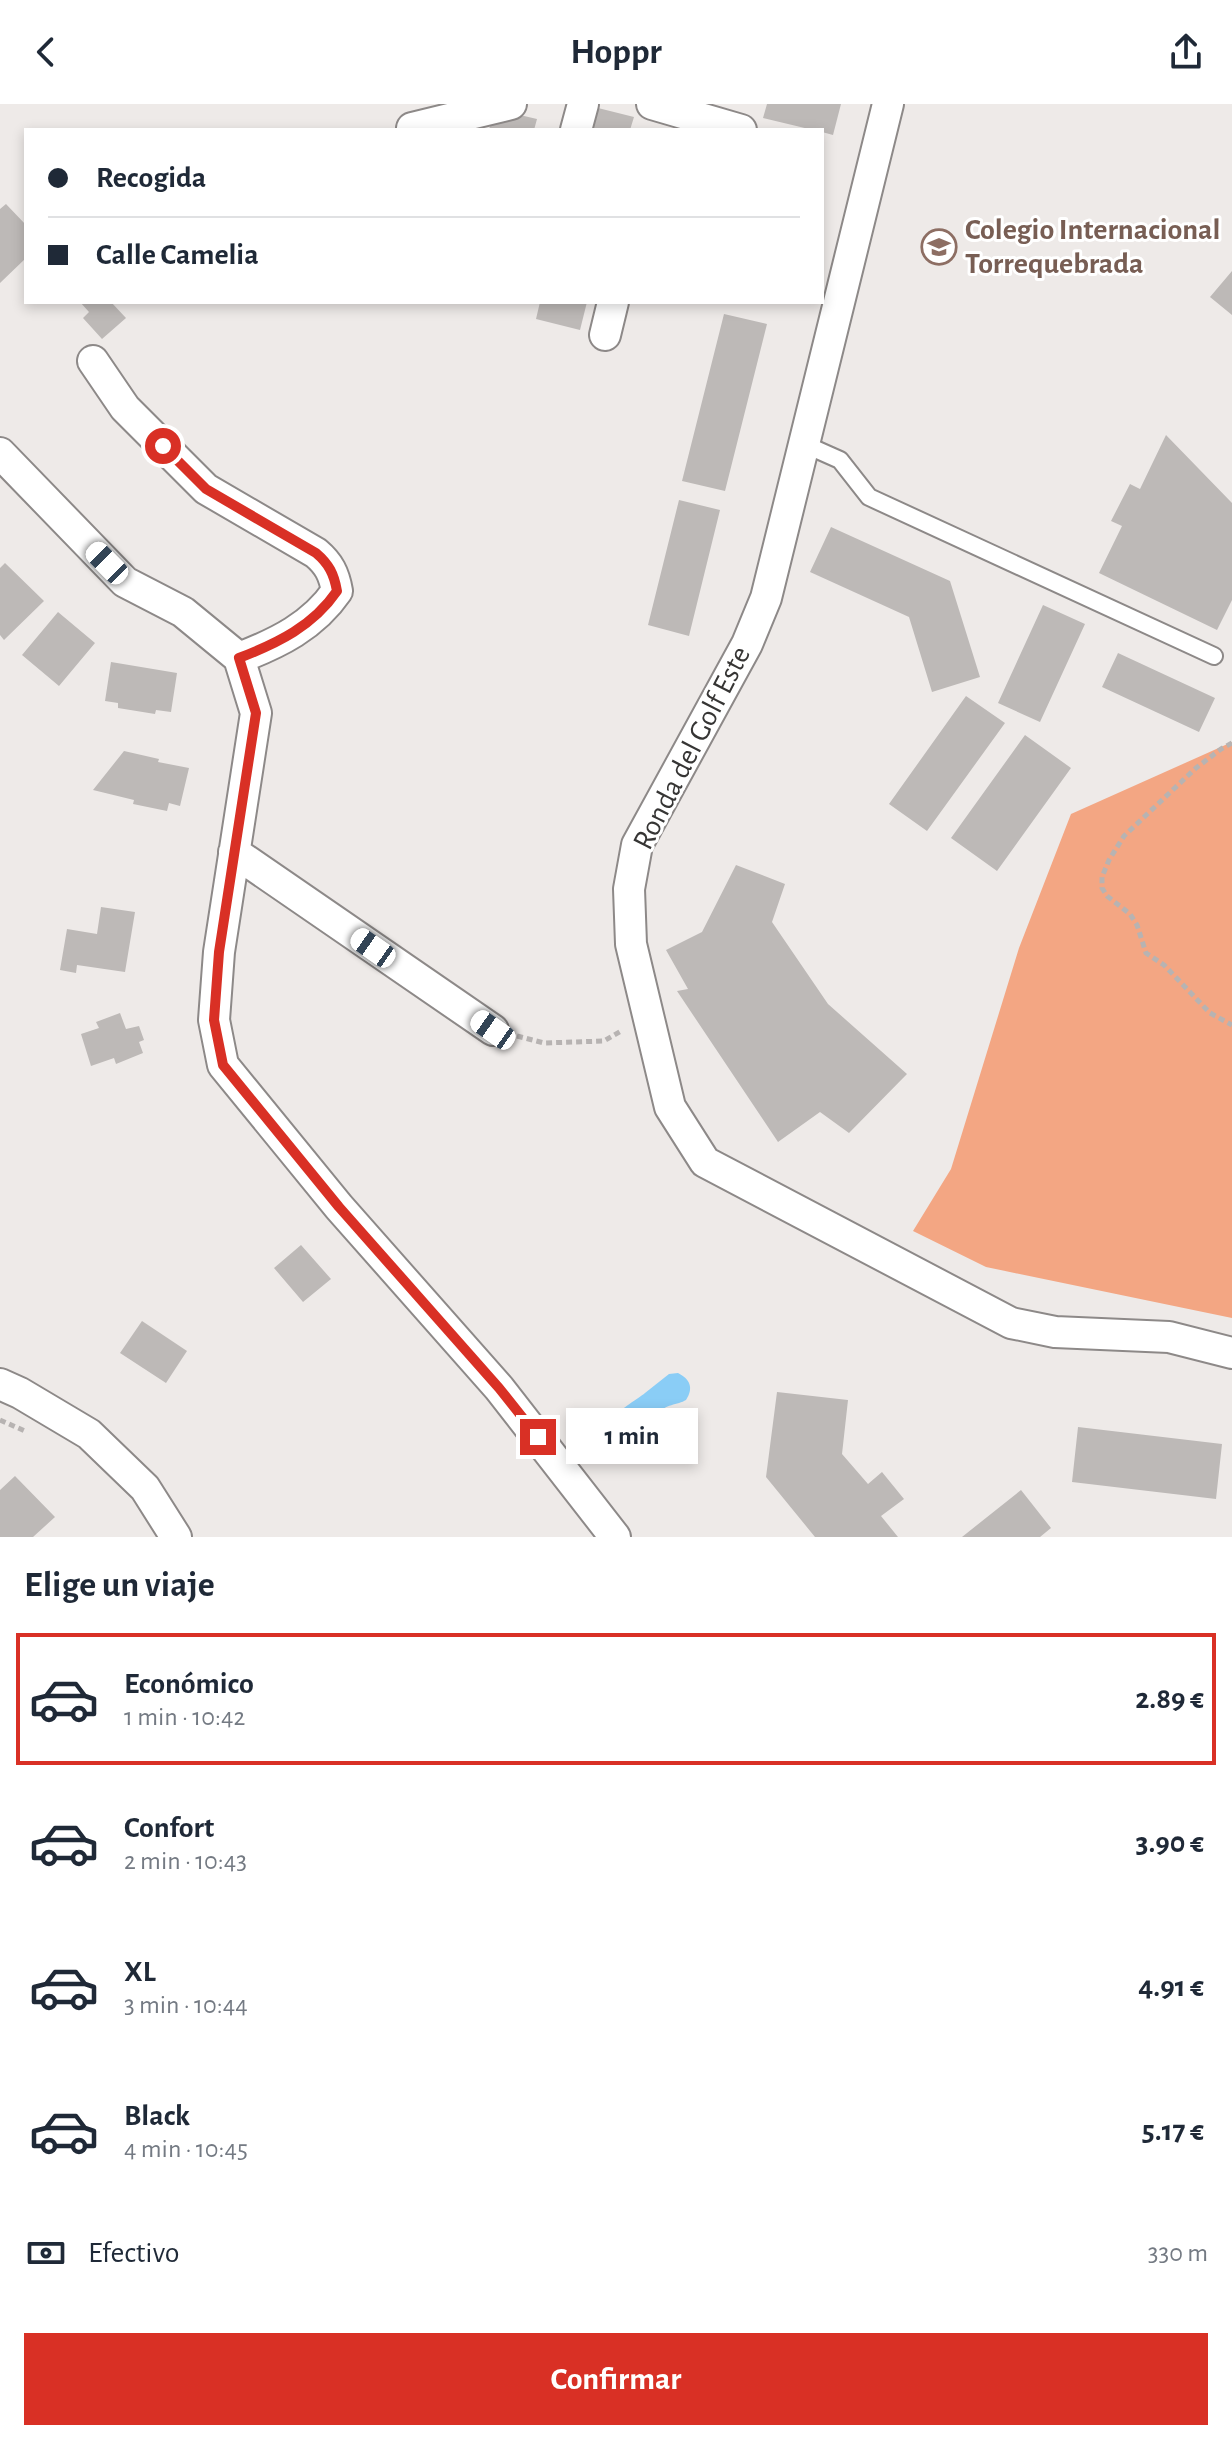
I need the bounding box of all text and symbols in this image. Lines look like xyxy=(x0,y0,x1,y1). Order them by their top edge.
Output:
icon: back xyxy=(24,30,68,74)
icon: share xyxy=(1164,30,1208,74)
text: Hoppr xyxy=(570,34,662,70)
text: Recogida xyxy=(96,163,206,193)
place label: Colegio Internacional Torrequebrada xyxy=(965,215,1220,279)
school or university icon: Colegio Internacional Torrequebrada xyxy=(920,228,958,266)
text: Calle Camelia xyxy=(96,240,259,270)
route start xyxy=(145,428,181,464)
car xyxy=(82,538,132,588)
street label: Ronda del Golf Este xyxy=(628,642,756,854)
car xyxy=(346,924,400,972)
car xyxy=(466,1006,520,1054)
callout: 1 min xyxy=(566,1409,698,1465)
route end xyxy=(520,1419,556,1455)
text: 1 min xyxy=(605,1423,659,1449)
text: Elige un viaje xyxy=(24,1567,215,1603)
icon: car xyxy=(28,1663,100,1735)
text: Económico xyxy=(124,1669,254,1699)
text: 2.89 € xyxy=(1135,1684,1204,1714)
text: 1 min · 10:42 xyxy=(124,1704,245,1730)
icon: car xyxy=(28,1807,100,1879)
text: Confort xyxy=(124,1813,214,1843)
text: 3.90 € xyxy=(1136,1828,1204,1858)
text: 2 min · 10:43 xyxy=(124,1848,247,1874)
icon: car xyxy=(28,1951,100,2023)
text: XL xyxy=(124,1957,156,1987)
text: 4.91 € xyxy=(1138,1972,1204,2002)
text: 3 min · 10:44 xyxy=(124,1992,248,2018)
icon: car xyxy=(28,2095,100,2167)
text: Black xyxy=(124,2101,190,2131)
text: 5.17 € xyxy=(1142,2116,1204,2146)
text: 4 min · 10:45 xyxy=(124,2136,248,2162)
icon: cash xyxy=(24,2231,68,2275)
text: Efectivo xyxy=(88,2238,180,2268)
text: 330 m xyxy=(1148,2240,1208,2266)
button: Confirmar xyxy=(24,2333,1208,2425)

